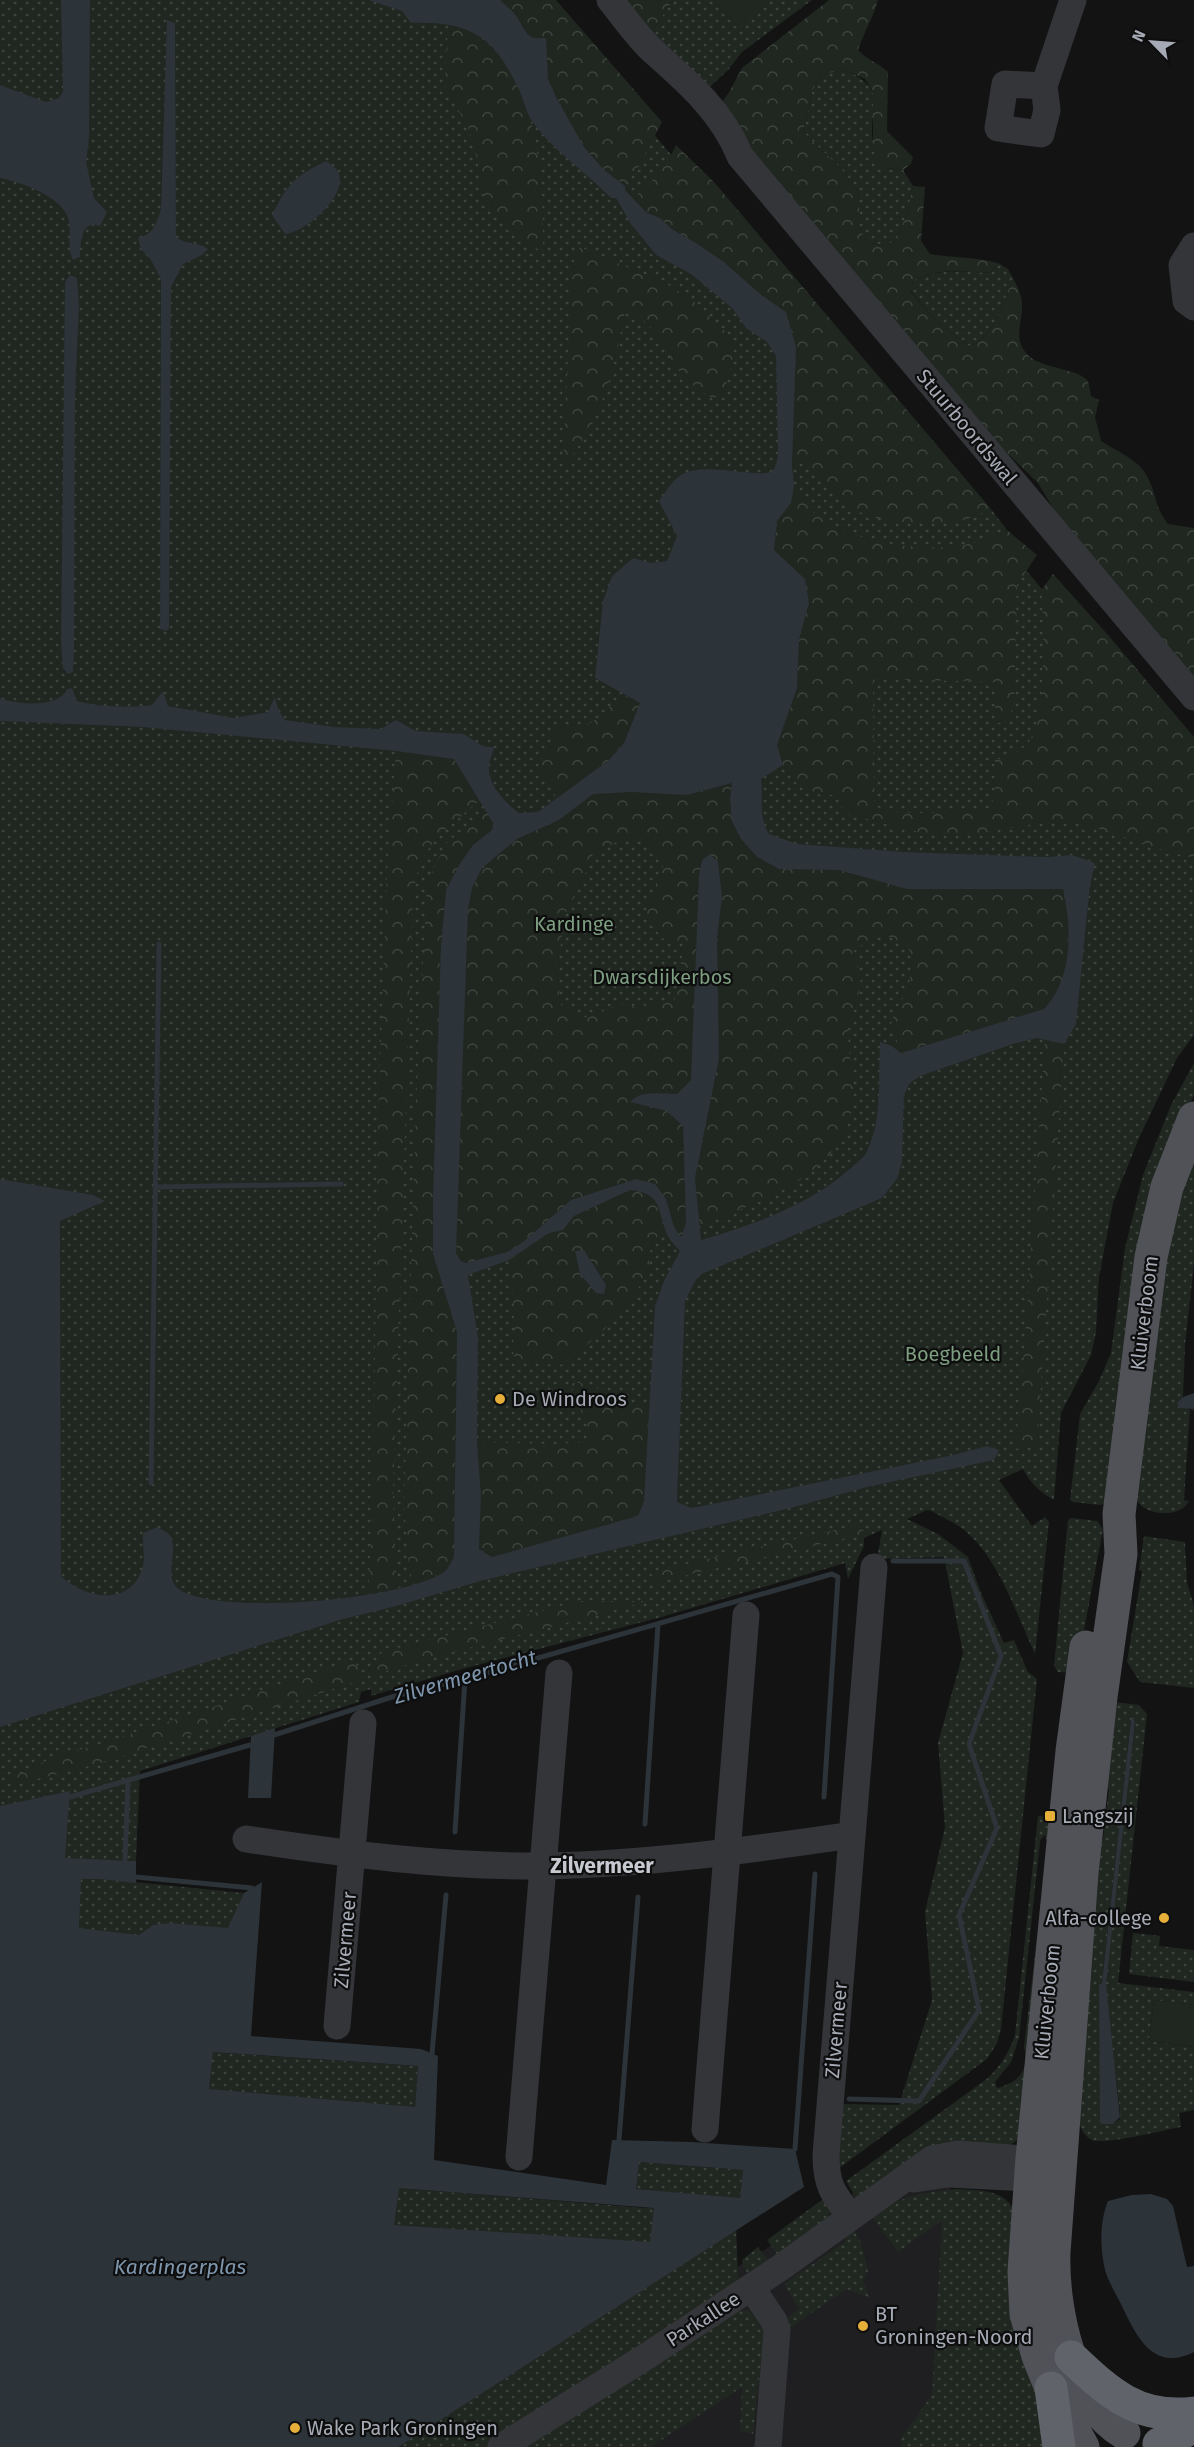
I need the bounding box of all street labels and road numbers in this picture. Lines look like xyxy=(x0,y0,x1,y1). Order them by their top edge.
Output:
street label: Stuurboordswal xyxy=(912,364,1022,490)
street label: Kluiverboom xyxy=(1125,1254,1163,1372)
street label: Zilvermeer xyxy=(329,1890,361,1989)
street label: Kluiverboom xyxy=(1029,1943,1065,2061)
street label: Zilvermeer xyxy=(820,1980,852,2079)
street label: Parkallee xyxy=(662,2286,744,2352)

